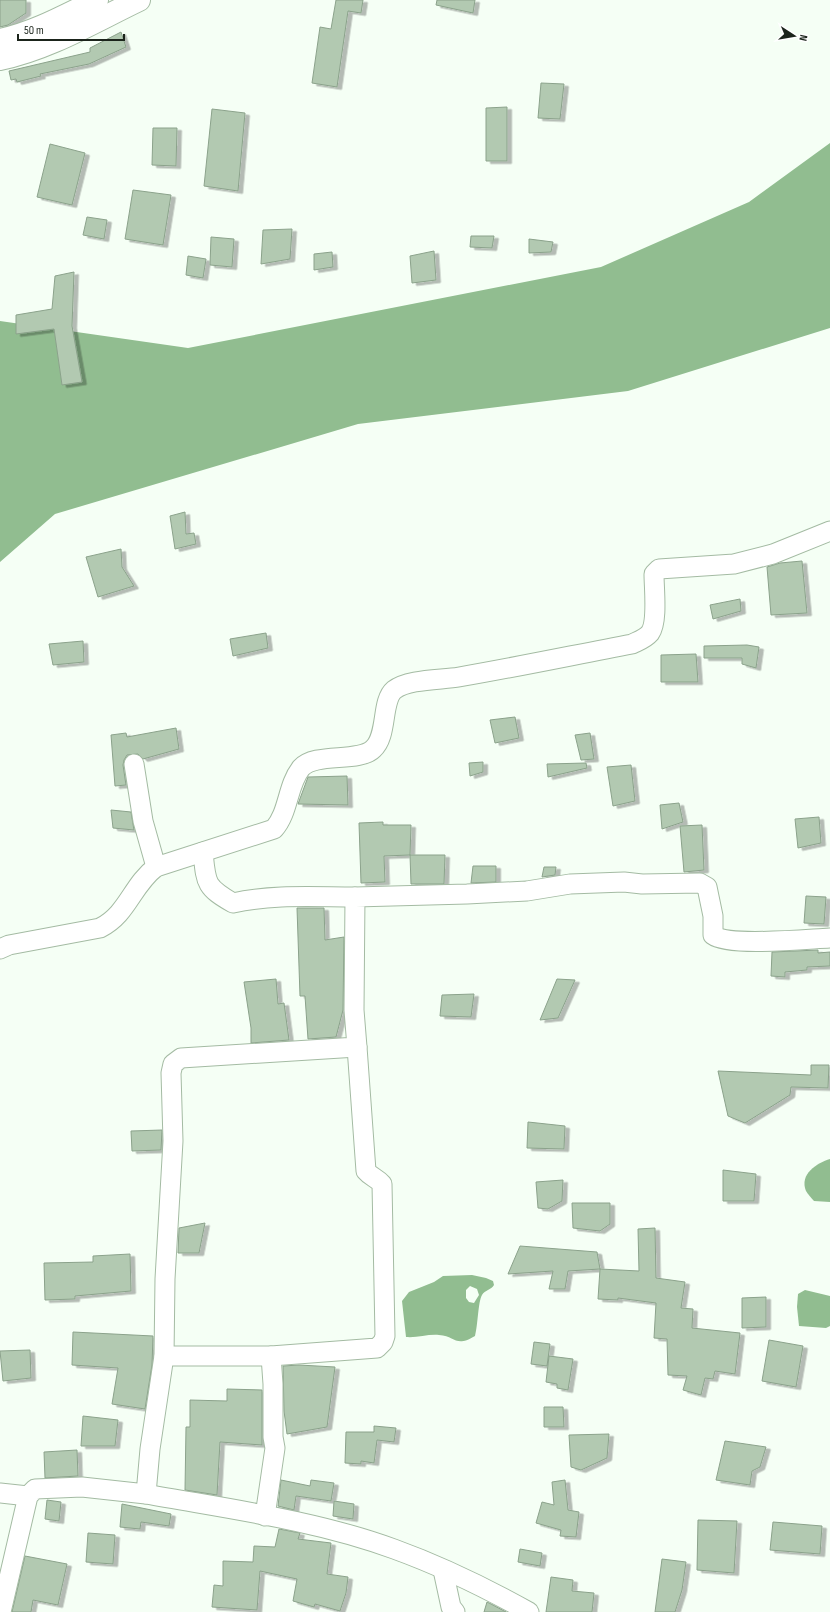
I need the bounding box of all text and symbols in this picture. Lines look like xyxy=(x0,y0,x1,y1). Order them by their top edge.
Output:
scale bar xyxy=(18,16,124,42)
north arrow xyxy=(774,16,814,56)
text: 50 m xyxy=(24,23,44,38)
text: N xyxy=(796,34,810,42)

